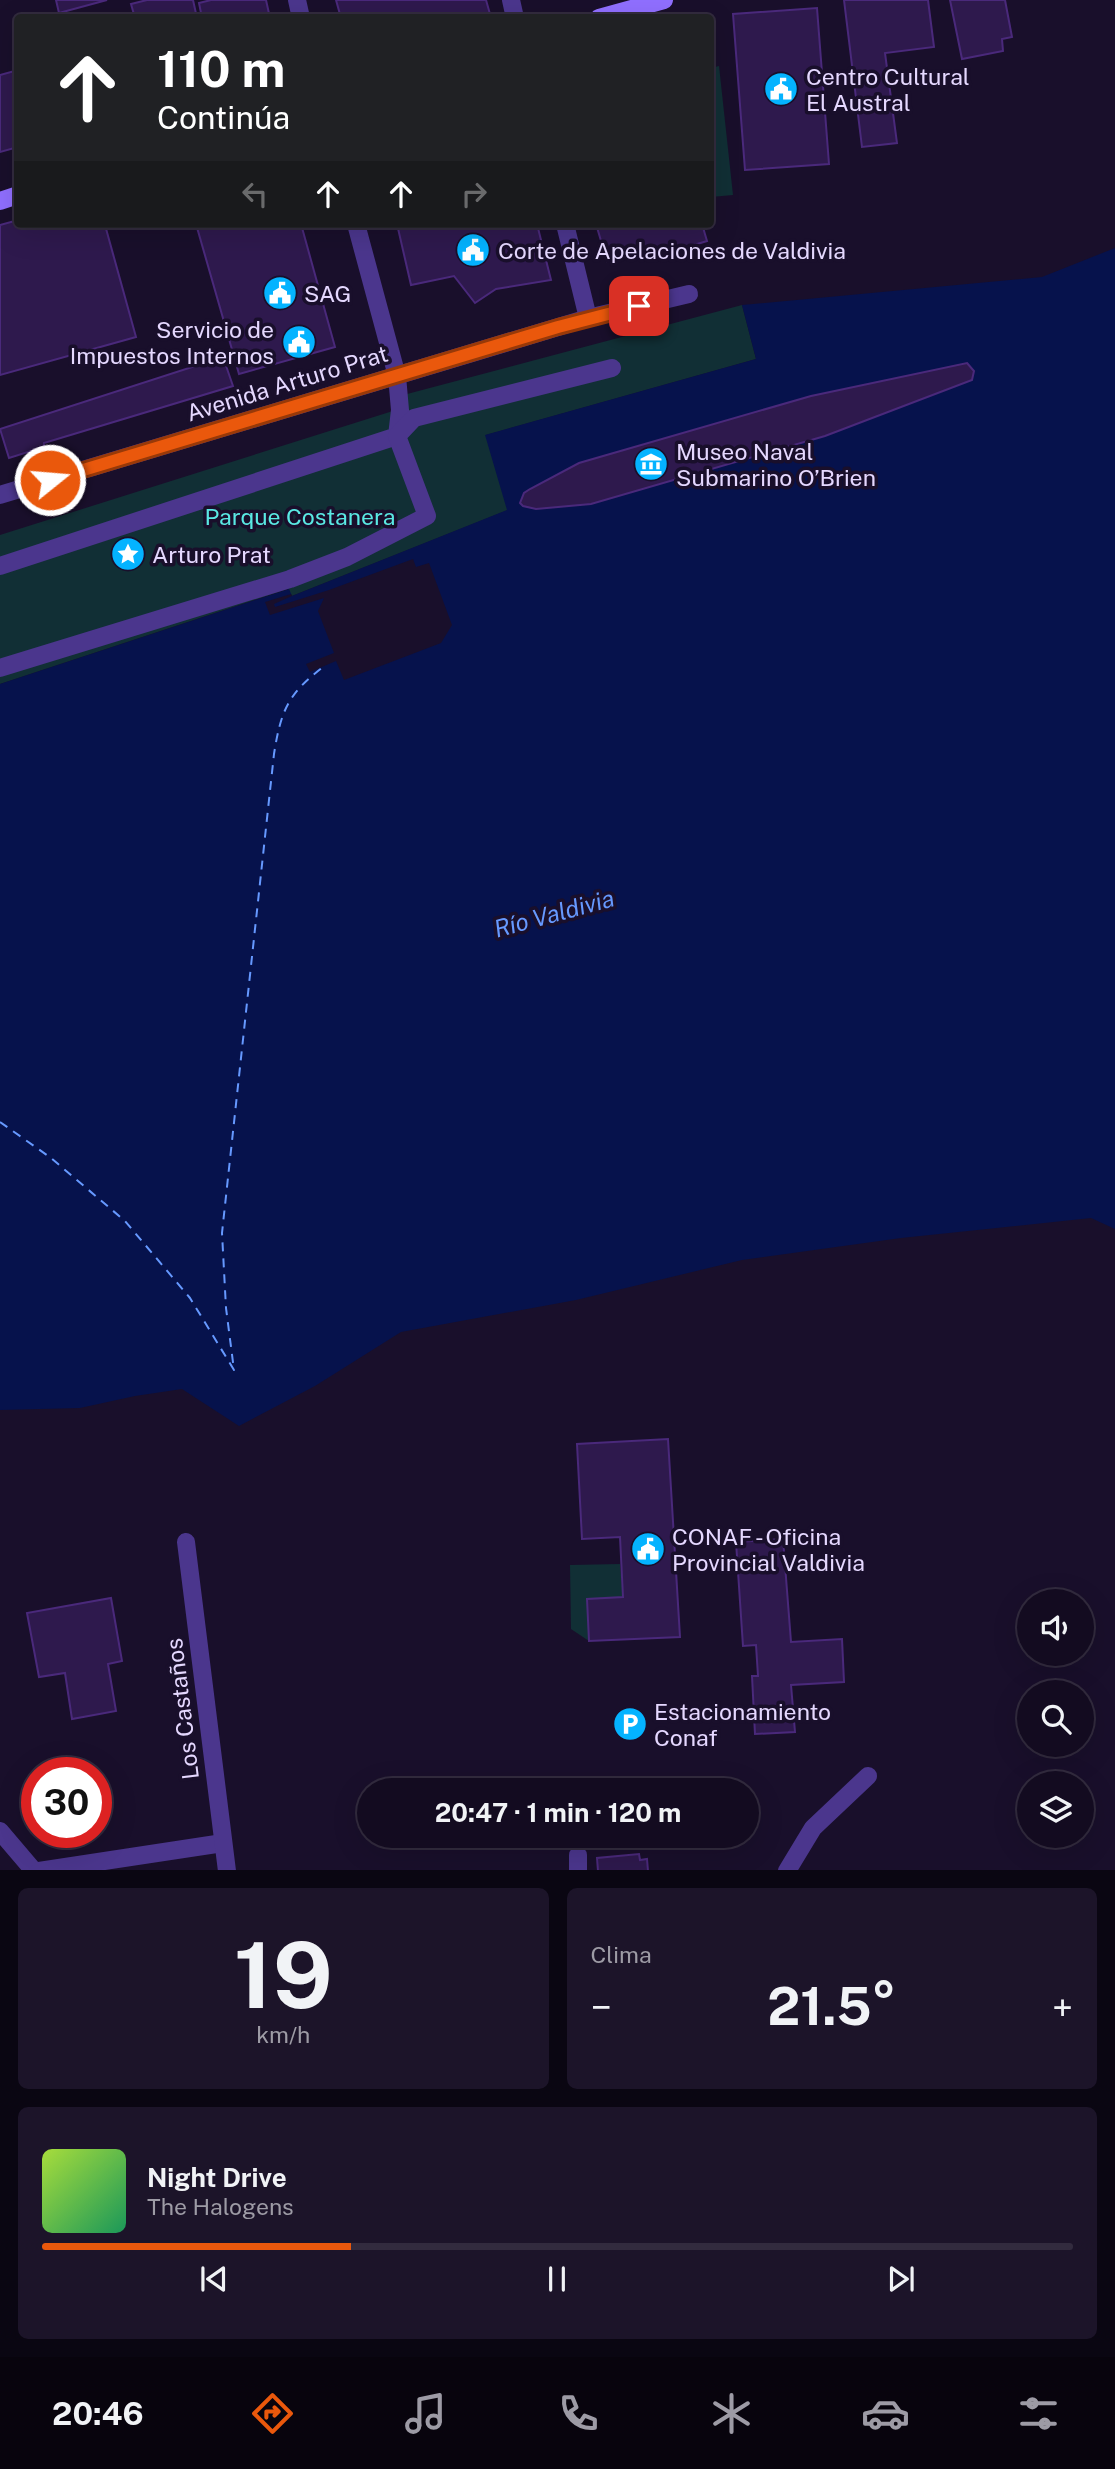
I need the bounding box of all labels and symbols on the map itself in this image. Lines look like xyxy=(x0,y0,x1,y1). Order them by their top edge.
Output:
place label: Centro Cultural El Austral xyxy=(806,63,970,116)
public building icon: Centro Cultural El Austral xyxy=(762,70,800,108)
public building icon: Corte de Apelaciones de Valdivia xyxy=(454,231,492,269)
place label: Corte de Apelaciones de Valdivia xyxy=(498,237,846,264)
public building icon: SAG xyxy=(261,274,299,312)
pin xyxy=(609,276,669,336)
place label: SAG xyxy=(304,280,351,307)
place label: Servicio de Impuestos Internos xyxy=(70,316,274,369)
public building icon: Servicio de Impuestos Internos xyxy=(280,323,318,361)
street label: Avenida Arturo Prat xyxy=(183,339,391,427)
place label: Museo Naval Submarino O’Brien xyxy=(676,438,876,491)
position arrow xyxy=(13,443,87,517)
museum icon: Museo Naval Submarino O’Brien xyxy=(632,445,670,483)
park label: Parque Costanera xyxy=(205,503,395,530)
place icon: Arturo Prat xyxy=(109,535,147,573)
place label: Arturo Prat xyxy=(152,541,271,568)
water label: Río Valdivia xyxy=(491,884,617,942)
place label: CONAF - Oficina Provincial Valdivia xyxy=(672,1523,865,1576)
public building icon: CONAF - Oficina Provincial Valdivia xyxy=(629,1530,667,1568)
street label: Los Castaños xyxy=(160,1637,204,1781)
place label: Estacionamiento Conaf xyxy=(654,1698,831,1751)
parking icon: Estacionamiento Conaf xyxy=(611,1705,649,1743)
speed limit sign: 30 xyxy=(21,1757,112,1848)

